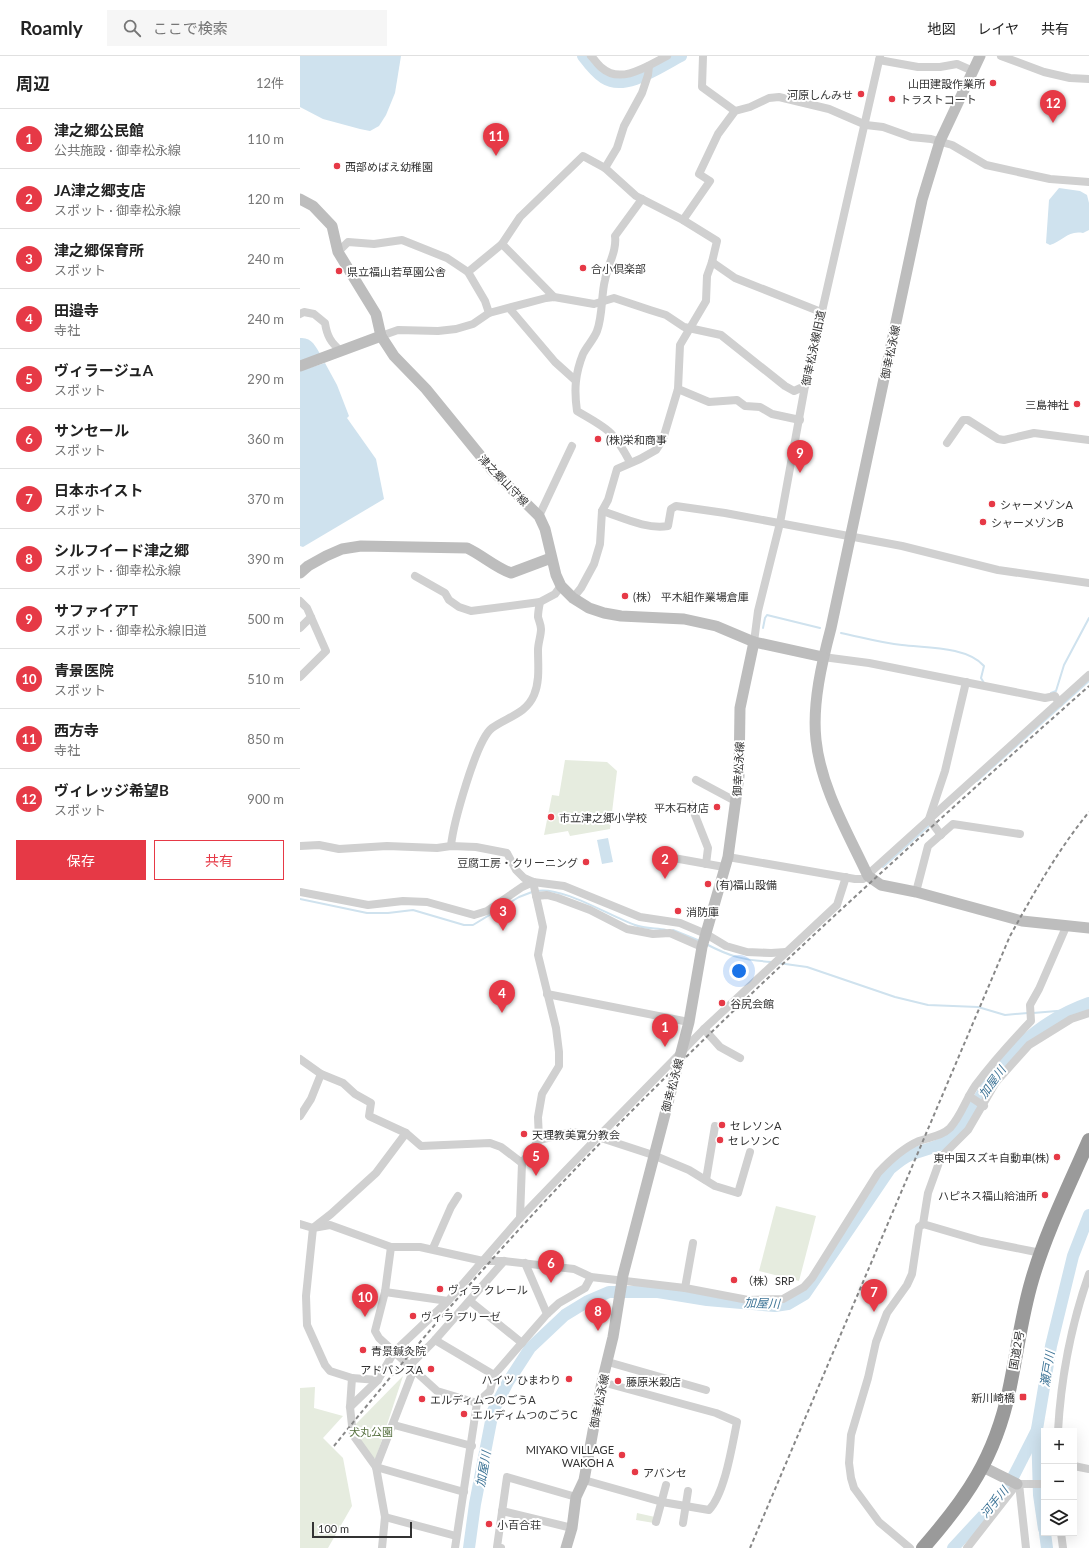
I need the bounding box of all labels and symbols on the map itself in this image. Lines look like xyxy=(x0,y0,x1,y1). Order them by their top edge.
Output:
place label: 山田建設作業所 xyxy=(908,77,986,90)
marker: 山田建設作業所 xyxy=(988,78,998,88)
place label: 河原しんみせ xyxy=(787,88,853,101)
marker: 河原しんみせ xyxy=(856,89,866,99)
pin: 12 xyxy=(1040,90,1066,123)
place label: トラストコート xyxy=(900,93,977,106)
marker: トラストコート xyxy=(887,94,897,104)
pin: 11 xyxy=(483,123,509,156)
place label: 西部めばえ幼稚園 xyxy=(345,160,433,173)
marker: 西部めばえ幼稚園 xyxy=(332,161,342,171)
place label: 合小倶楽部 xyxy=(591,262,646,275)
marker: 合小倶楽部 xyxy=(578,263,588,273)
place label: 県立福山若草園公舎 xyxy=(347,265,446,278)
marker: 県立福山若草園公舎 xyxy=(334,266,344,276)
street label: 御幸松永線旧道 xyxy=(798,309,827,388)
street label: 御幸松永線 xyxy=(878,324,902,381)
place label: 三島神社 xyxy=(1025,398,1069,411)
marker: 三島神社 xyxy=(1072,399,1082,409)
place label: (株)栄和商事 xyxy=(606,433,667,446)
marker: (株)栄和商事 xyxy=(593,434,603,444)
pin: 9 xyxy=(787,440,813,473)
street label: 津之郷山守線 xyxy=(476,452,532,508)
place label: シャーメゾンA xyxy=(1000,498,1074,511)
marker: シャーメゾンA xyxy=(987,499,997,509)
place label: シャーメゾンB xyxy=(991,516,1064,529)
marker: シャーメゾンB xyxy=(978,517,988,527)
place label: (株） 平木組作業場倉庫 xyxy=(633,590,749,603)
marker: (株） 平木組作業場倉庫 xyxy=(620,591,630,601)
street label: 御幸松永線 xyxy=(730,741,746,798)
place label: 平木石材店 xyxy=(654,801,709,814)
marker: 平木石材店 xyxy=(712,802,722,812)
place label: 市立津之郷小学校 xyxy=(559,811,647,824)
marker: 市立津之郷小学校 xyxy=(546,812,556,822)
pin: 2 xyxy=(652,846,678,879)
place label: 豆腐工房・クリーニング xyxy=(457,856,578,869)
marker: 豆腐工房・クリーニング xyxy=(581,857,591,867)
place label: (有)福山設備 xyxy=(716,878,777,891)
marker: (有)福山設備 xyxy=(703,879,713,889)
pin: 3 xyxy=(490,898,516,931)
place label: 消防庫 xyxy=(686,905,719,918)
marker: 消防庫 xyxy=(673,906,683,916)
your location xyxy=(729,961,749,981)
pin: 4 xyxy=(489,980,515,1013)
place label: 谷尻会館 xyxy=(730,997,774,1010)
marker: 谷尻会館 xyxy=(717,998,727,1008)
pin: 1 xyxy=(652,1014,678,1047)
street label: 御幸松永線 xyxy=(658,1057,685,1114)
water label: 加屋川 xyxy=(975,1061,1010,1101)
place label: セレソンA xyxy=(730,1119,782,1132)
marker: セレソンA xyxy=(717,1120,727,1130)
place label: 天理教美寛分教会 xyxy=(532,1128,620,1141)
marker: 天理教美寛分教会 xyxy=(519,1129,529,1139)
place label: セレソンC xyxy=(728,1134,780,1147)
marker: セレソンC xyxy=(715,1135,725,1145)
pin: 5 xyxy=(523,1143,549,1176)
place label: 東中国スズキ自動車(株) xyxy=(933,1151,1049,1164)
marker: 東中国スズキ自動車(株) xyxy=(1052,1152,1062,1162)
place label: ハピネス福山給油所 xyxy=(938,1189,1038,1202)
marker: ハピネス福山給油所 xyxy=(1040,1190,1050,1200)
pin: 6 xyxy=(538,1250,564,1283)
place label: （株）SRP xyxy=(742,1274,795,1287)
marker: （株）SRP xyxy=(729,1275,739,1285)
pin: 7 xyxy=(861,1279,887,1312)
place label: ヴィラ クレール xyxy=(448,1283,528,1296)
pin: 10 xyxy=(352,1284,378,1317)
marker: ヴィラ クレール xyxy=(435,1284,445,1294)
water label: 加屋川 xyxy=(744,1295,782,1311)
pin: 8 xyxy=(585,1298,611,1331)
place label: ヴィラ プリーゼ xyxy=(421,1310,501,1323)
marker: ヴィラ プリーゼ xyxy=(408,1311,418,1321)
street label: 国道2号 xyxy=(1006,1329,1026,1371)
place label: 青景鍼灸院 xyxy=(371,1344,426,1357)
marker: 青景鍼灸院 xyxy=(358,1345,368,1355)
water label: 瀬戸川 xyxy=(1037,1348,1058,1388)
place label: アドバンスA xyxy=(360,1363,424,1376)
marker: アドバンスA xyxy=(426,1364,436,1374)
place label: ハイツ ひまわり xyxy=(481,1373,561,1386)
street label: 御幸松永線 xyxy=(587,1373,611,1430)
marker: ハイツ ひまわり xyxy=(564,1374,574,1384)
place label: 藤原米穀店 xyxy=(626,1375,681,1388)
marker: 藤原米穀店 xyxy=(613,1376,623,1386)
place label: 新川崎橋 xyxy=(971,1391,1015,1404)
marker: 新川崎橋 xyxy=(1018,1392,1028,1402)
place label: エルディムつのごうA xyxy=(430,1393,536,1406)
marker: エルディムつのごうA xyxy=(417,1394,427,1404)
place label: エルディムつのごうC xyxy=(472,1408,578,1421)
marker: エルディムつのごうC xyxy=(459,1409,469,1419)
park label: 犬丸公園 xyxy=(349,1425,393,1438)
place label: MIYAKO VILLAGE WAKOH A xyxy=(526,1443,615,1469)
water label: 加屋川 xyxy=(472,1448,494,1488)
marker: MIYAKO VILLAGE WAKOH A xyxy=(617,1450,627,1460)
place label: アバンセ xyxy=(643,1466,687,1479)
marker: アバンセ xyxy=(630,1467,640,1477)
water label: 河手川 xyxy=(977,1482,1013,1521)
place label: 小百合荘 xyxy=(497,1518,541,1531)
marker: 小百合荘 xyxy=(484,1519,494,1529)
scale bar xyxy=(312,1520,412,1539)

